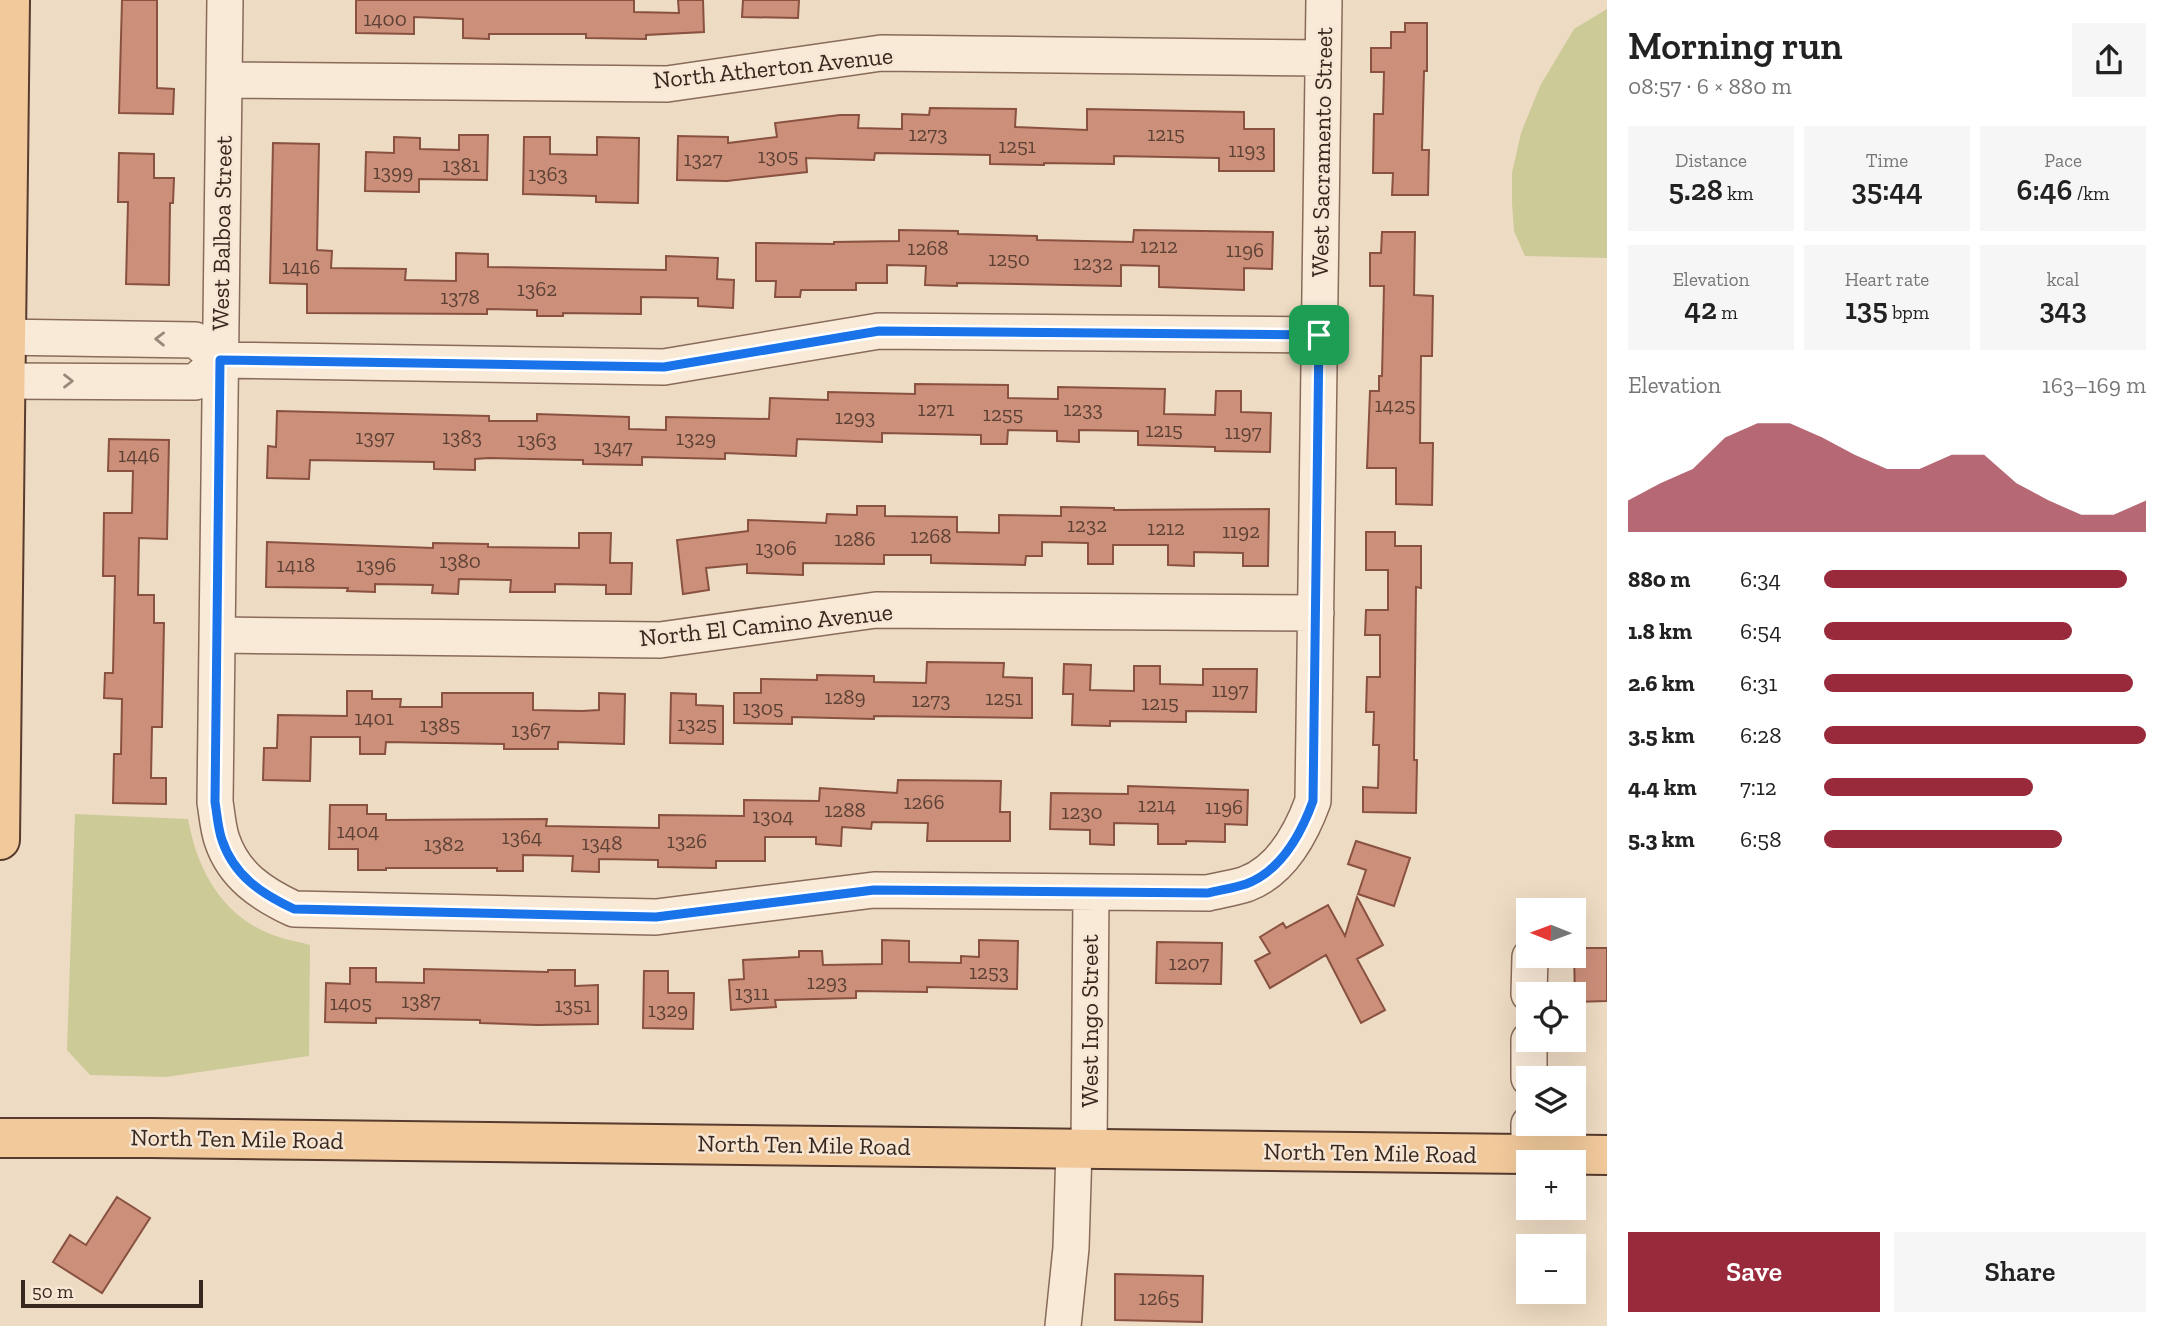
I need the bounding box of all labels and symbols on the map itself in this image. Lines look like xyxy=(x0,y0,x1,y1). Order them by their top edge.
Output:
house number: 1400 xyxy=(363,6,407,31)
street label: West Sacramento Street xyxy=(1305,27,1338,277)
street label: North Atherton Avenue xyxy=(652,40,894,95)
house number: 1273 xyxy=(908,121,948,146)
house number: 1215 xyxy=(1147,121,1185,146)
house number: 1251 xyxy=(998,133,1036,158)
street label: West Balboa Street xyxy=(205,135,238,331)
house number: 1193 xyxy=(1228,137,1266,162)
house number: 1305 xyxy=(757,143,799,168)
house number: 1327 xyxy=(683,146,723,171)
house number: 1381 xyxy=(442,152,480,177)
house number: 1399 xyxy=(373,159,413,184)
house number: 1363 xyxy=(528,161,568,186)
house number: 1212 xyxy=(1140,233,1178,258)
house number: 1268 xyxy=(907,235,949,260)
house number: 1196 xyxy=(1226,237,1264,262)
house number: 1250 xyxy=(988,246,1030,271)
house number: 1232 xyxy=(1073,250,1113,275)
house number: 1416 xyxy=(282,254,320,279)
house number: 1362 xyxy=(517,276,557,301)
house number: 1378 xyxy=(440,284,480,309)
pin xyxy=(1289,305,1349,365)
one-way arrow xyxy=(155,331,165,347)
one-way arrow xyxy=(63,373,74,389)
house number: 1425 xyxy=(1375,392,1415,417)
house number: 1271 xyxy=(918,396,954,421)
house number: 1233 xyxy=(1063,396,1103,421)
house number: 1255 xyxy=(983,401,1023,426)
house number: 1293 xyxy=(835,404,875,429)
house number: 1215 xyxy=(1145,417,1183,442)
house number: 1197 xyxy=(1224,419,1262,444)
house number: 1397 xyxy=(355,424,395,449)
house number: 1383 xyxy=(442,424,482,449)
house number: 1329 xyxy=(676,425,716,450)
house number: 1363 xyxy=(517,427,557,452)
house number: 1347 xyxy=(593,434,633,459)
house number: 1446 xyxy=(118,442,160,467)
house number: 1232 xyxy=(1067,512,1107,537)
house number: 1212 xyxy=(1147,515,1185,540)
house number: 1192 xyxy=(1222,518,1260,543)
house number: 1268 xyxy=(910,523,952,548)
house number: 1286 xyxy=(834,526,876,551)
house number: 1306 xyxy=(755,535,797,560)
house number: 1380 xyxy=(439,548,481,573)
house number: 1418 xyxy=(277,552,315,577)
house number: 1396 xyxy=(356,552,396,577)
street label: North El Camino Avenue xyxy=(638,597,894,652)
house number: 1197 xyxy=(1211,677,1249,702)
house number: 1289 xyxy=(824,684,866,709)
house number: 1251 xyxy=(985,685,1023,710)
house number: 1273 xyxy=(911,687,951,712)
house number: 1215 xyxy=(1141,690,1179,715)
house number: 1305 xyxy=(742,695,784,720)
house number: 1401 xyxy=(354,705,394,730)
house number: 1325 xyxy=(677,711,717,736)
house number: 1385 xyxy=(420,712,460,737)
house number: 1367 xyxy=(511,717,551,742)
house number: 1266 xyxy=(903,789,945,814)
house number: 1214 xyxy=(1138,792,1176,817)
house number: 1196 xyxy=(1205,794,1243,819)
house number: 1288 xyxy=(824,797,866,822)
house number: 1230 xyxy=(1061,799,1103,824)
house number: 1304 xyxy=(752,803,794,828)
house number: 1404 xyxy=(337,818,379,843)
house number: 1364 xyxy=(502,824,542,849)
house number: 1326 xyxy=(667,828,707,853)
house number: 1348 xyxy=(582,830,622,855)
house number: 1382 xyxy=(424,831,464,856)
north arrow xyxy=(1516,898,1586,968)
street label: West Ingo Street xyxy=(1075,934,1104,1108)
house number: 1207 xyxy=(1169,950,1210,975)
house number: 1253 xyxy=(969,959,1009,984)
house number: 1293 xyxy=(807,969,847,994)
house number: 1311 xyxy=(735,980,769,1005)
house number: 1387 xyxy=(401,988,441,1013)
house number: 1405 xyxy=(330,990,372,1015)
house number: 1351 xyxy=(554,992,592,1017)
house number: 1329 xyxy=(648,997,688,1022)
street label: North Ten Mile Road xyxy=(130,1122,344,1155)
street label: North Ten Mile Road xyxy=(697,1128,911,1161)
street label: North Ten Mile Road xyxy=(1263,1136,1477,1169)
scale bar xyxy=(21,1277,203,1309)
house number: 1265 xyxy=(1139,1285,1179,1310)

